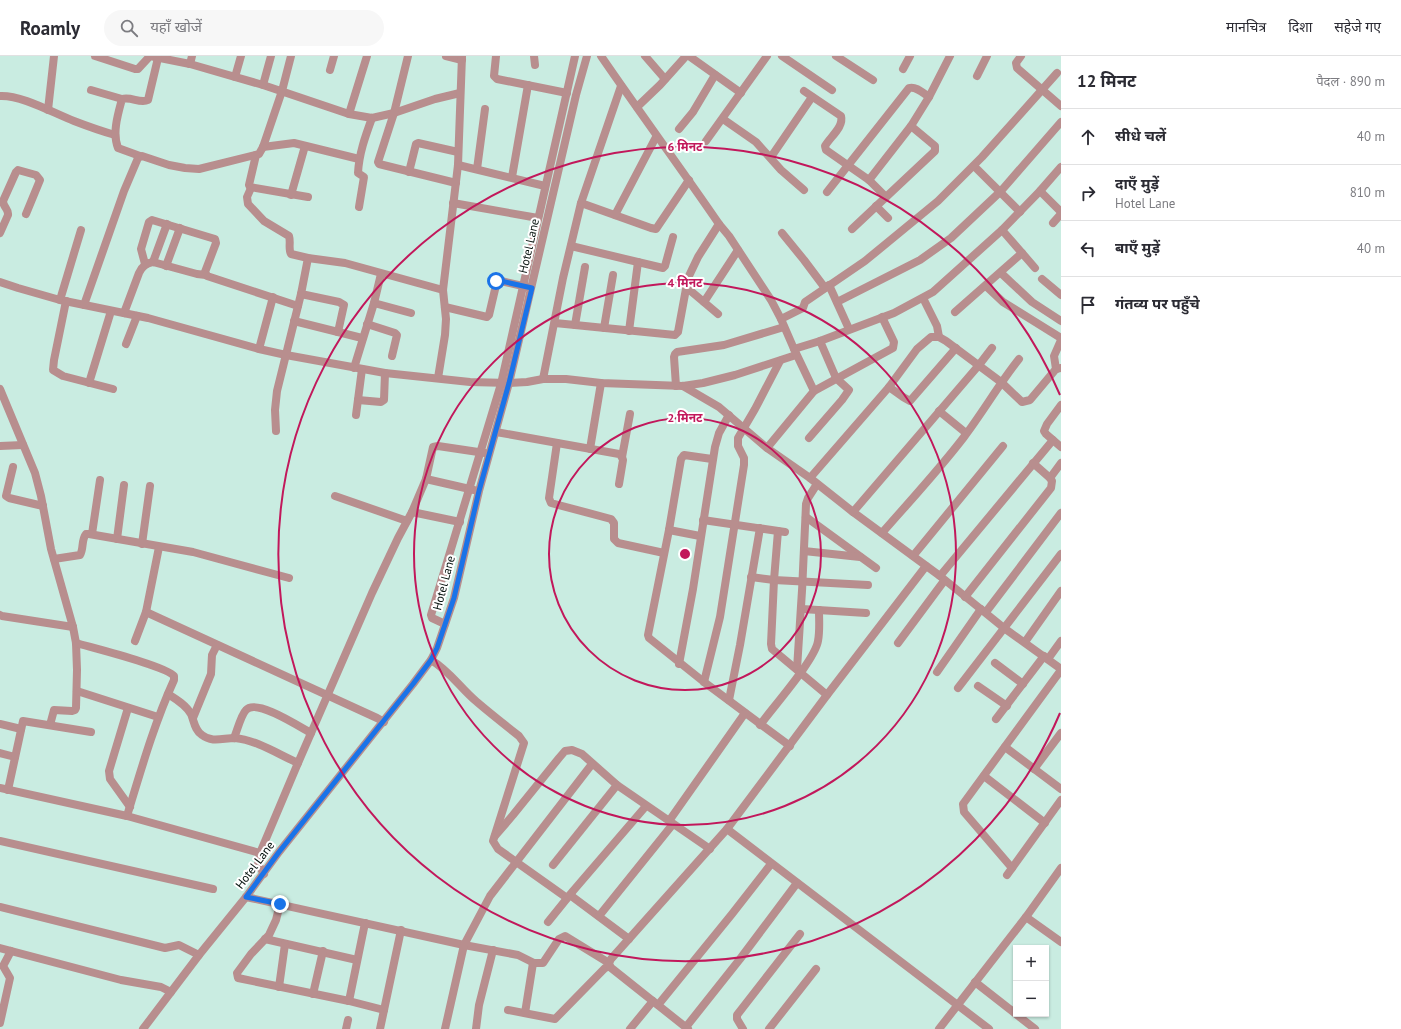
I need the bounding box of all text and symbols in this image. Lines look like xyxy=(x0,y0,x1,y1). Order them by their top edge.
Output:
search box xyxy=(104,10,384,46)
text: Roamly xyxy=(20,16,80,40)
icon: search xyxy=(118,17,140,39)
text: यहाँ खोजें xyxy=(150,17,202,36)
text: मानचित्र xyxy=(1226,18,1266,36)
text: दिशा xyxy=(1288,18,1312,36)
text: सहेजे गए xyxy=(1334,18,1381,36)
text: 12 मिनट xyxy=(1077,70,1136,92)
text: पैदल · 890 m xyxy=(1316,73,1385,90)
icon: ahead xyxy=(1077,126,1099,148)
text: सीधे चलें xyxy=(1115,126,1166,145)
text: 40 m xyxy=(1357,128,1385,145)
text: 6 मिनट xyxy=(667,139,703,154)
text: दाएँ मुड़ें xyxy=(1115,174,1159,193)
icon: right xyxy=(1077,182,1099,204)
text: 810 m xyxy=(1350,184,1385,201)
text: Hotel Lane xyxy=(1115,195,1175,212)
street label: Hotel Lane xyxy=(515,217,542,275)
icon: left xyxy=(1077,238,1099,260)
text: बाएँ मुड़ें xyxy=(1115,238,1160,257)
text: 40 m xyxy=(1357,240,1385,257)
route start xyxy=(487,272,505,290)
text: 4 मिनट xyxy=(667,275,703,290)
icon: arrive xyxy=(1077,294,1099,316)
text: गंतव्य पर पहुँचे xyxy=(1115,294,1200,313)
text: 2 मिनट xyxy=(667,410,703,425)
centre of rings xyxy=(678,547,692,561)
street label: Hotel Lane xyxy=(429,554,458,612)
street label: Hotel Lane xyxy=(232,838,277,891)
route end xyxy=(271,895,289,913)
map controls xyxy=(1013,945,1049,1017)
button: + xyxy=(1013,945,1049,981)
button: − xyxy=(1013,981,1049,1017)

